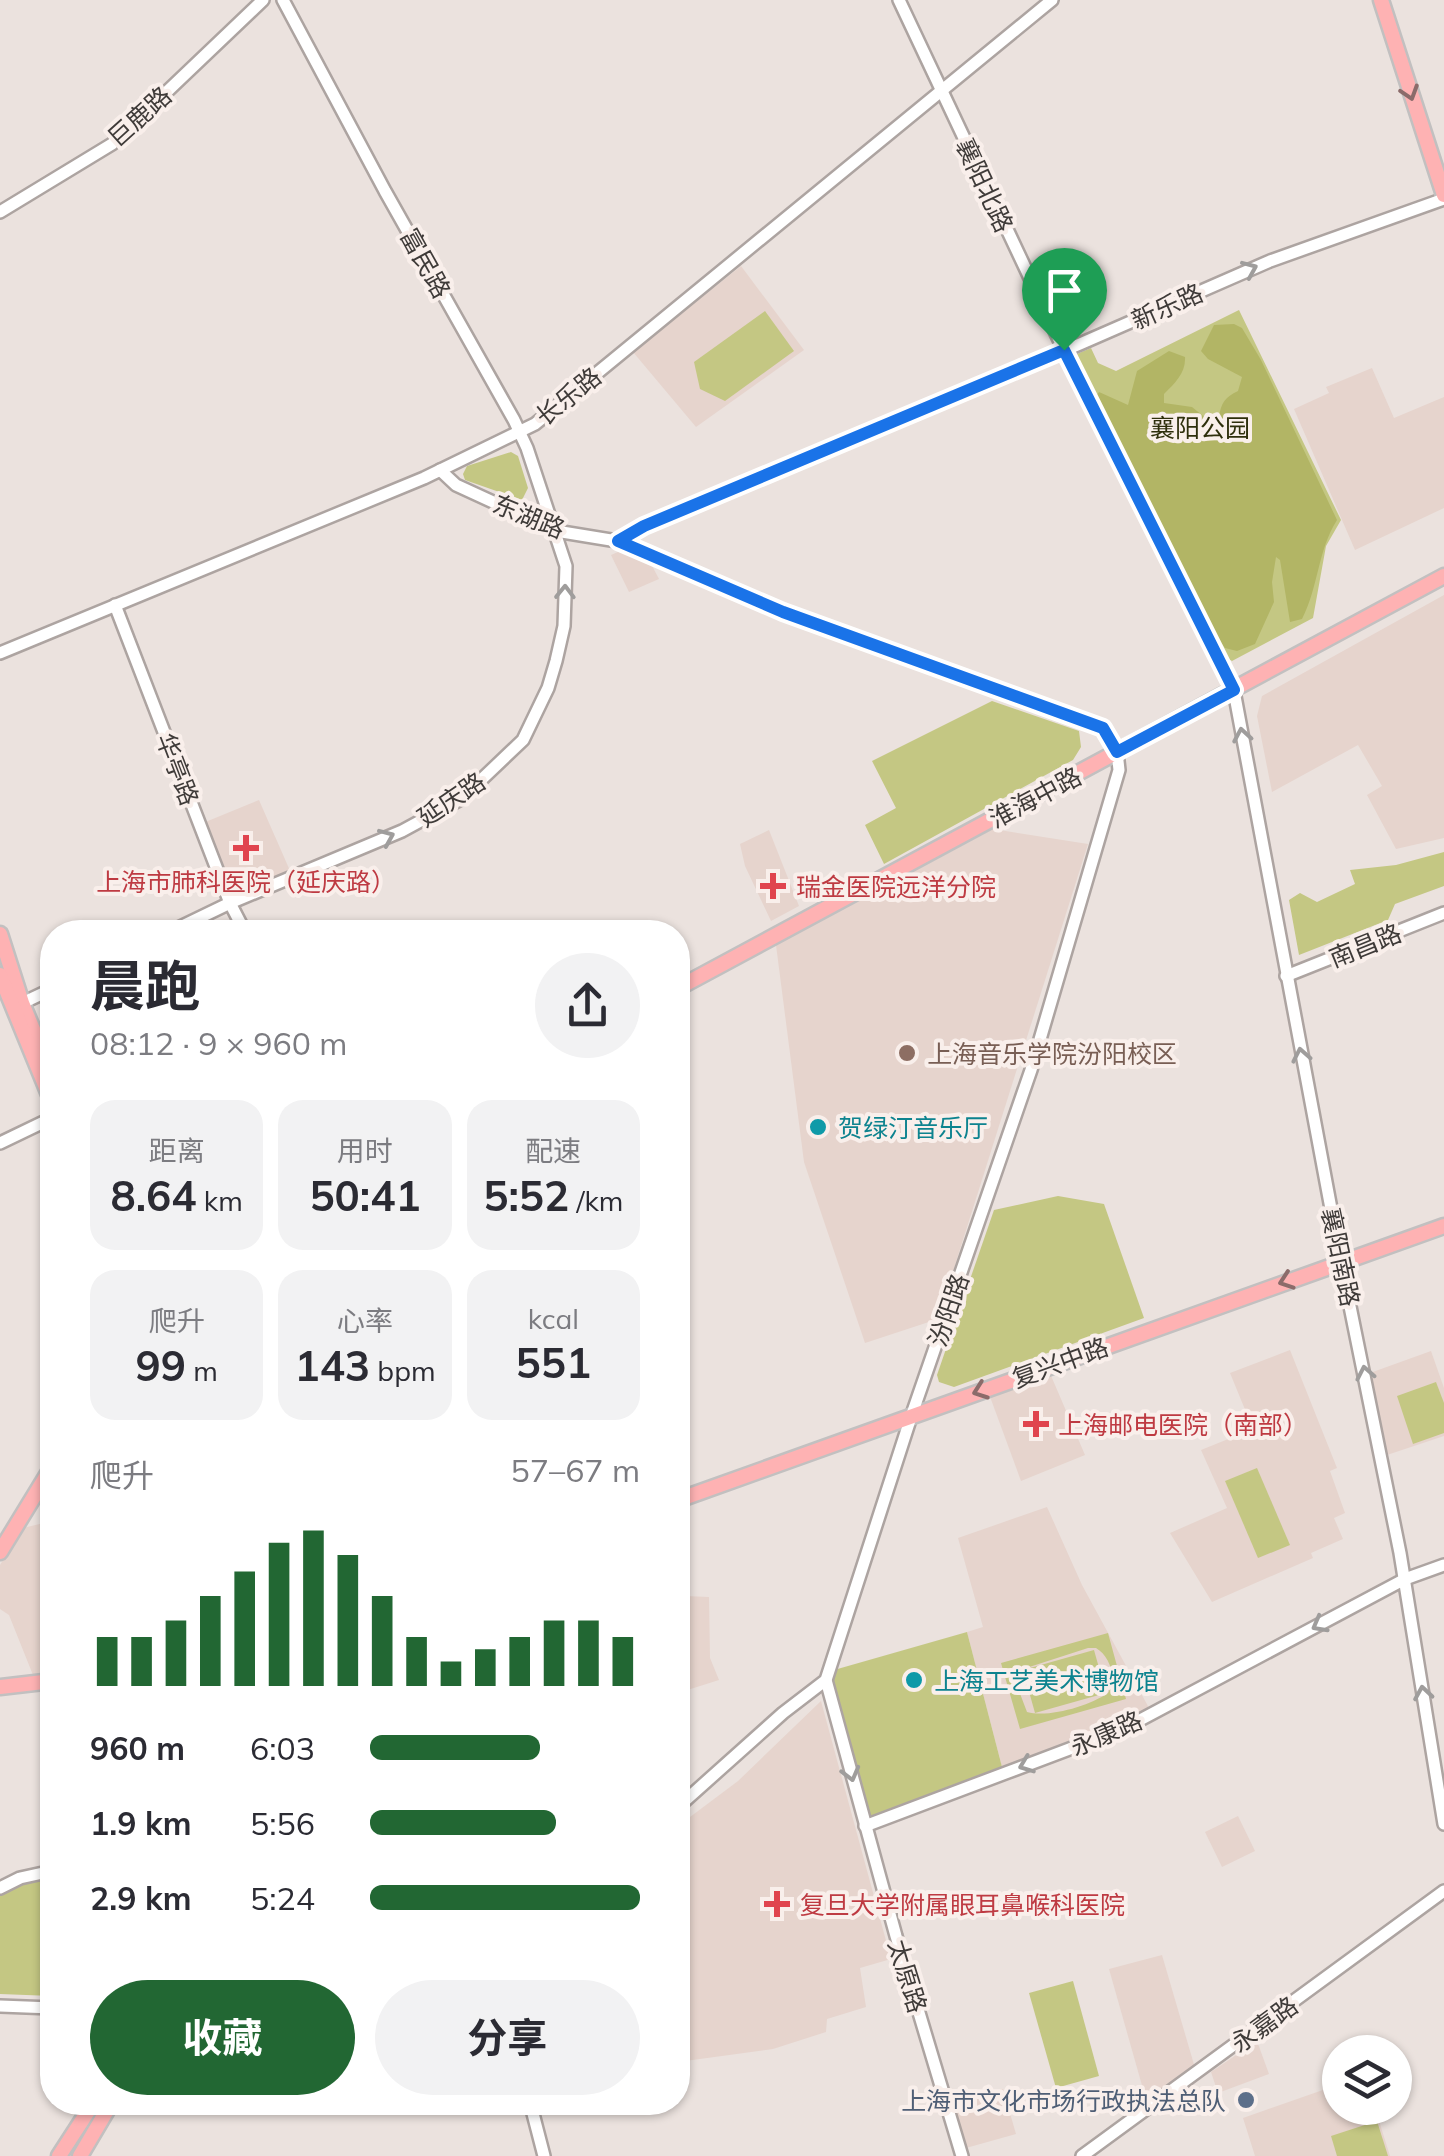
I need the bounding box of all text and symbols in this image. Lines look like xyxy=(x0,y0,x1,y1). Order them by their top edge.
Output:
street label: 巨鹿路 xyxy=(101,79,177,153)
one-way arrow xyxy=(1398,84,1418,101)
street label: 襄阳北路 xyxy=(950,133,1020,237)
street label: 富民路 xyxy=(394,223,458,303)
pin xyxy=(1022,248,1107,351)
one-way arrow xyxy=(1240,261,1258,281)
icon: arrive xyxy=(1037,263,1092,318)
street label: 新乐路 xyxy=(1126,277,1208,335)
street label: 长乐路 xyxy=(529,360,607,432)
park label: 襄阳公园 xyxy=(1150,412,1250,443)
street label: 东湖路 xyxy=(488,488,570,544)
one-way arrow xyxy=(555,583,576,599)
one-way arrow xyxy=(1232,727,1253,743)
street label: 华亭路 xyxy=(150,728,206,810)
street label: 淮海中路 xyxy=(984,760,1086,834)
street label: 延庆路 xyxy=(411,765,491,833)
one-way arrow xyxy=(377,829,395,849)
marker: 上海市肺科医院（延庆路） xyxy=(233,835,259,861)
place label: 上海市肺科医院（延庆路） xyxy=(96,866,396,897)
place label: 瑞金医院远洋分院 xyxy=(796,871,996,902)
marker: 瑞金医院远洋分院 xyxy=(760,873,786,899)
street label: 南昌路 xyxy=(1324,917,1406,973)
text: 晨跑 xyxy=(90,951,200,1020)
button: share xyxy=(535,953,640,1058)
text: 08:12 · 9 × 960 m xyxy=(90,1023,347,1063)
place label: 上海音乐学院汾阳校区 xyxy=(927,1038,1177,1069)
marker: 上海音乐学院汾阳校区 xyxy=(896,1042,918,1064)
one-way arrow xyxy=(1292,1047,1313,1064)
place label: 贺绿汀音乐厅 xyxy=(838,1112,988,1143)
marker: 贺绿汀音乐厅 xyxy=(807,1116,829,1138)
text: 距离 xyxy=(149,1133,205,1168)
text: 用时 xyxy=(337,1133,393,1168)
text: 配速 xyxy=(525,1133,581,1168)
text: 8.64 xyxy=(110,1169,197,1222)
text: 50:41 xyxy=(309,1169,421,1222)
text: 5:52 xyxy=(483,1169,569,1222)
text: km xyxy=(197,1183,243,1218)
text: /km xyxy=(569,1183,623,1218)
street label: 襄阳南路 xyxy=(1315,1205,1367,1309)
street label: 汾阳路 xyxy=(921,1269,975,1351)
one-way arrow xyxy=(1278,1269,1295,1290)
text: kcal xyxy=(528,1301,579,1336)
text: 爬升 xyxy=(149,1303,205,1338)
text: 心率 xyxy=(337,1303,393,1338)
street label: 复兴中路 xyxy=(1008,1330,1112,1394)
text: 551 xyxy=(516,1336,591,1389)
text: 99 xyxy=(136,1339,186,1392)
text: 143 xyxy=(294,1339,370,1392)
text: m xyxy=(186,1353,218,1388)
text: bpm xyxy=(370,1353,436,1388)
one-way arrow xyxy=(1355,1365,1376,1382)
one-way arrow xyxy=(973,1379,990,1400)
place label: 上海邮电医院（南部） xyxy=(1058,1409,1308,1440)
marker: 上海邮电医院（南部） xyxy=(1023,1411,1049,1437)
text: 57–67 m xyxy=(511,1450,640,1490)
text: 爬升 xyxy=(90,1455,154,1495)
one-way arrow xyxy=(1312,1613,1330,1633)
place label: 上海工艺美术博物馆 xyxy=(934,1665,1159,1696)
marker: 上海工艺美术博物馆 xyxy=(903,1669,925,1691)
one-way arrow xyxy=(1413,1685,1434,1701)
street label: 永康路 xyxy=(1065,1704,1147,1762)
text: 960 m xyxy=(90,1728,185,1768)
text: 6:03 xyxy=(250,1728,315,1768)
one-way arrow xyxy=(1019,1753,1036,1774)
one-way arrow xyxy=(840,1765,861,1782)
text: 1.9 km xyxy=(90,1803,192,1843)
text: 5:56 xyxy=(250,1803,315,1843)
text: 2.9 km xyxy=(90,1878,192,1918)
text: 5:24 xyxy=(250,1878,315,1918)
place label: 复旦大学附属眼耳鼻喉科医院 xyxy=(800,1889,1125,1920)
marker: 复旦大学附属眼耳鼻喉科医院 xyxy=(764,1891,790,1917)
street label: 太原路 xyxy=(882,1936,934,2016)
button: 收藏 xyxy=(90,1980,355,2095)
button: 分享 xyxy=(375,1980,640,2095)
street label: 永嘉路 xyxy=(1225,1989,1303,2059)
map controls xyxy=(1322,2035,1412,2125)
button: layers xyxy=(1322,2035,1412,2125)
place label: 上海市文化市场行政执法总队 xyxy=(901,2085,1226,2116)
marker: 上海市文化市场行政执法总队 xyxy=(1235,2089,1257,2111)

